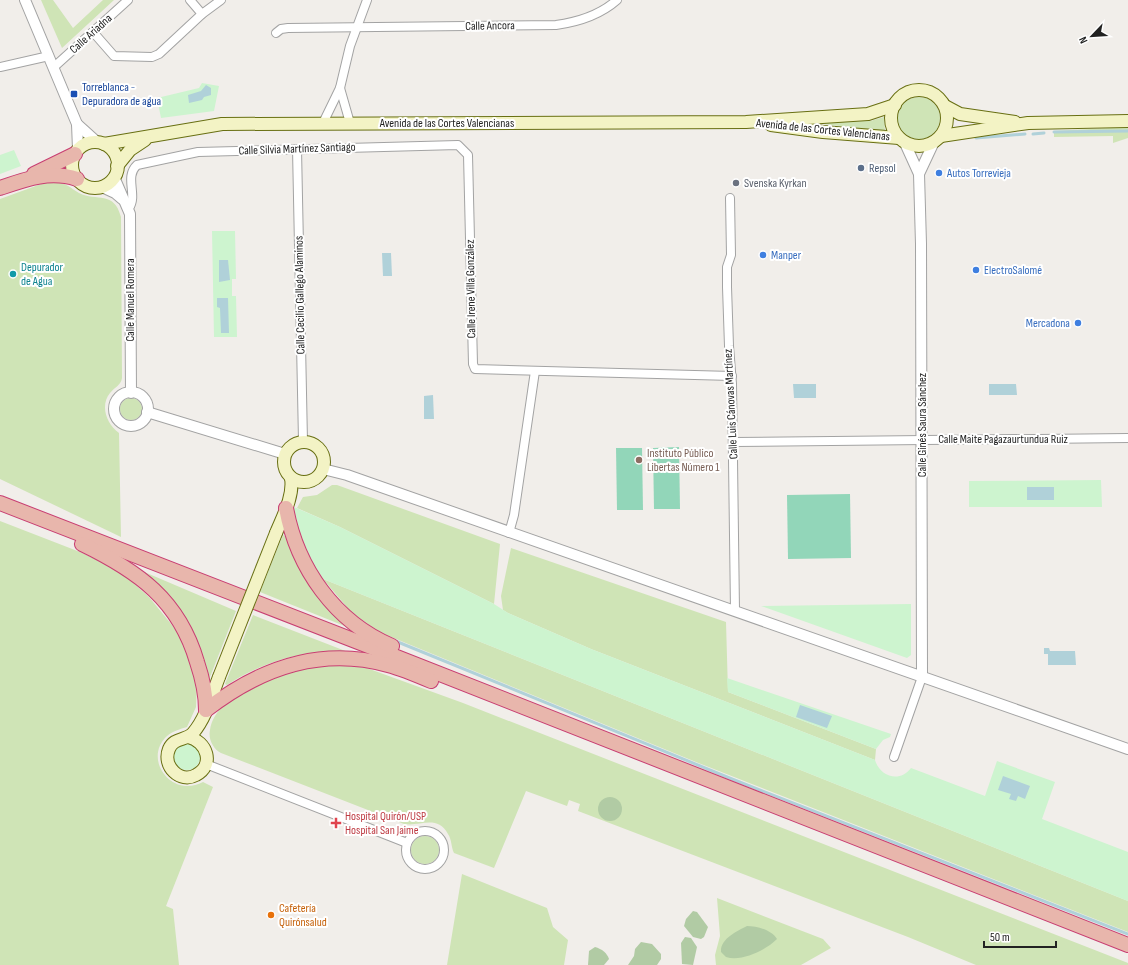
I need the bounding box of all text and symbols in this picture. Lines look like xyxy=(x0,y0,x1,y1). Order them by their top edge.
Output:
street label: Calle Ariadna xyxy=(67,11,116,57)
north arrow xyxy=(1072,16,1112,56)
street label: Calle Ancora xyxy=(465,18,515,34)
text: N xyxy=(1076,34,1091,45)
place label: Torreblanca - Depuradora de agua xyxy=(82,80,162,109)
marker: Torreblanca - Depuradora de agua xyxy=(69,89,79,99)
street label: Avenida de las Cortes Valencianas xyxy=(754,115,891,144)
street label: Avenida de las Cortes Valencianas xyxy=(379,116,514,131)
street label: Calle Silvia Martínez Santiago xyxy=(238,139,356,159)
place label: Repsol xyxy=(869,161,896,176)
marker: Repsol xyxy=(856,163,866,173)
place label: Autos Torrevieja xyxy=(946,166,1011,181)
marker: Autos Torrevieja xyxy=(934,168,944,178)
place label: Svenska Kyrkan xyxy=(744,176,807,191)
marker: Svenska Kyrkan xyxy=(731,178,741,188)
street label: Calle Cecilio Gallego Alaminos xyxy=(291,236,309,354)
street label: Calle Irene Villa González xyxy=(463,239,479,339)
place label: Manper xyxy=(771,248,802,263)
marker: Manper xyxy=(758,250,768,260)
street label: Calle Manuel Romera xyxy=(123,258,138,342)
place label: Depurador de Agua xyxy=(21,260,64,289)
place label: ElectroSalomé xyxy=(984,263,1042,278)
marker: ElectroSalomé xyxy=(971,265,981,275)
marker: Depurador de Agua xyxy=(8,269,18,279)
place label: Mercadona xyxy=(1026,316,1070,331)
marker: Mercadona xyxy=(1073,318,1083,328)
street label: Calle Luis Cánovas Martínez xyxy=(721,348,741,460)
street label: Calle Ginés Saura Sánchez xyxy=(915,372,930,477)
street label: Calle Maite Pagazaurtundua Ruiz xyxy=(938,432,1068,447)
place label: Instituto Público Libertas Número 1 xyxy=(647,446,720,475)
marker: Instituto Público Libertas Número 1 xyxy=(634,455,644,465)
place label: Hospital Quirón/USP Hospital San Jaime xyxy=(345,809,426,838)
marker: Hospital Quirón/USP Hospital San Jaime xyxy=(330,817,342,829)
place label: Cafetería Quirónsalud xyxy=(279,901,327,930)
marker: Cafetería Quirónsalud xyxy=(266,910,276,920)
scale bar xyxy=(984,923,1056,949)
text: 50 m xyxy=(990,930,1010,945)

